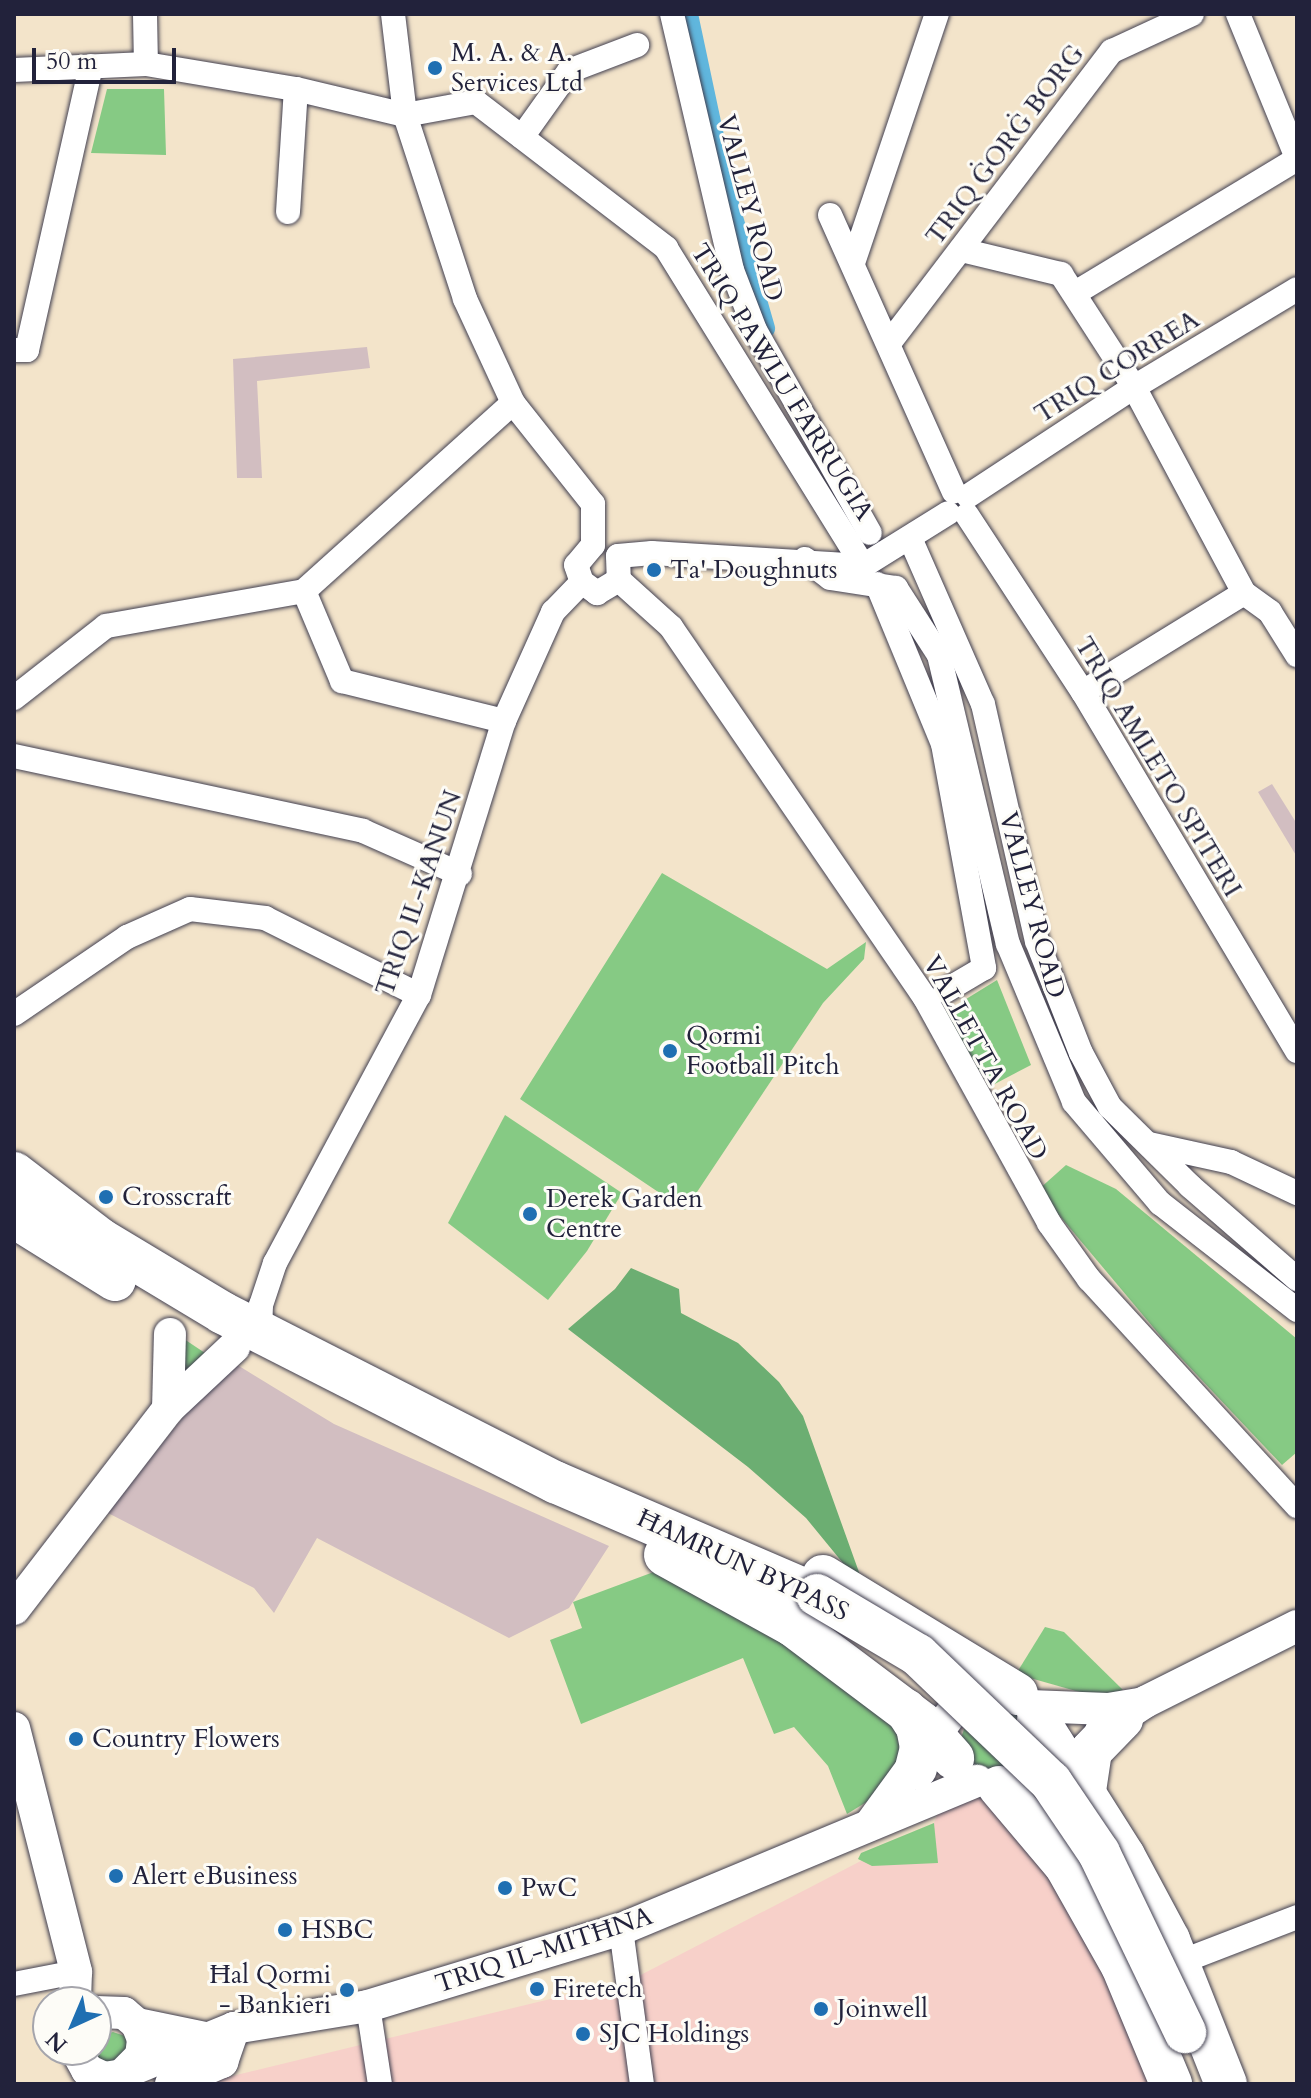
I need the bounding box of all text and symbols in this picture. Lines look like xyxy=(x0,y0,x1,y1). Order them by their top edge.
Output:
scale bar xyxy=(36,32,180,82)
place label: M. A. & A. Services Ltd xyxy=(451,37,583,98)
street label: TRIQ ĠORĠ BORG xyxy=(920,39,1090,251)
text: 50 m xyxy=(46,45,97,78)
marker: M. A. & A. Services Ltd xyxy=(426,59,444,77)
street label: VALLEY ROAD xyxy=(710,111,790,305)
street label: TRIQ PAWLU FARRUGIA xyxy=(684,238,880,526)
street label: TRIQ CORREA xyxy=(1029,304,1205,430)
place label: Ta' Doughnuts xyxy=(670,554,837,586)
marker: Ta' Doughnuts xyxy=(645,561,663,579)
street label: TRIQ AMLETO SPITERI xyxy=(1068,631,1248,903)
street label: TRIQ IL-KANUN xyxy=(369,786,469,1000)
street label: VALLEY ROAD xyxy=(992,808,1072,1002)
street label: VALLETTA ROAD xyxy=(916,950,1054,1166)
place label: Qormi Football Pitch xyxy=(686,1020,840,1082)
marker: Qormi Football Pitch xyxy=(661,1042,679,1060)
place label: Crosscraft xyxy=(122,1181,232,1213)
place label: Derek Garden Centre xyxy=(546,1183,703,1244)
marker: Crosscraft xyxy=(97,1188,115,1206)
marker: Derek Garden Centre xyxy=(521,1205,539,1223)
street label: ĦAMRUN BYPASS xyxy=(632,1502,854,1628)
place label: Country Flowers xyxy=(92,1723,280,1755)
marker: Country Flowers xyxy=(67,1730,85,1748)
place label: Alert eBusiness xyxy=(132,1860,297,1892)
marker: Alert eBusiness xyxy=(107,1867,125,1885)
place label: PwC xyxy=(521,1872,577,1904)
marker: PwC xyxy=(496,1879,514,1897)
street label: TRIQ IL-MITĦNA xyxy=(432,1900,656,2000)
place label: HSBC xyxy=(301,1914,373,1946)
marker: HSBC xyxy=(276,1921,294,1939)
place label: Ħal Qormi - Bankieri xyxy=(209,1959,331,2020)
place label: Firetech xyxy=(553,1973,643,2005)
marker: Firetech xyxy=(528,1980,546,1998)
marker: Ħal Qormi - Bankieri xyxy=(338,1981,356,1999)
north arrow xyxy=(32,1986,112,2066)
place label: Joinwell xyxy=(837,1993,928,2025)
marker: Joinwell xyxy=(812,2000,830,2018)
place label: SJC Holdings xyxy=(599,2018,749,2050)
text: N xyxy=(39,2024,74,2059)
marker: SJC Holdings xyxy=(574,2025,592,2043)

